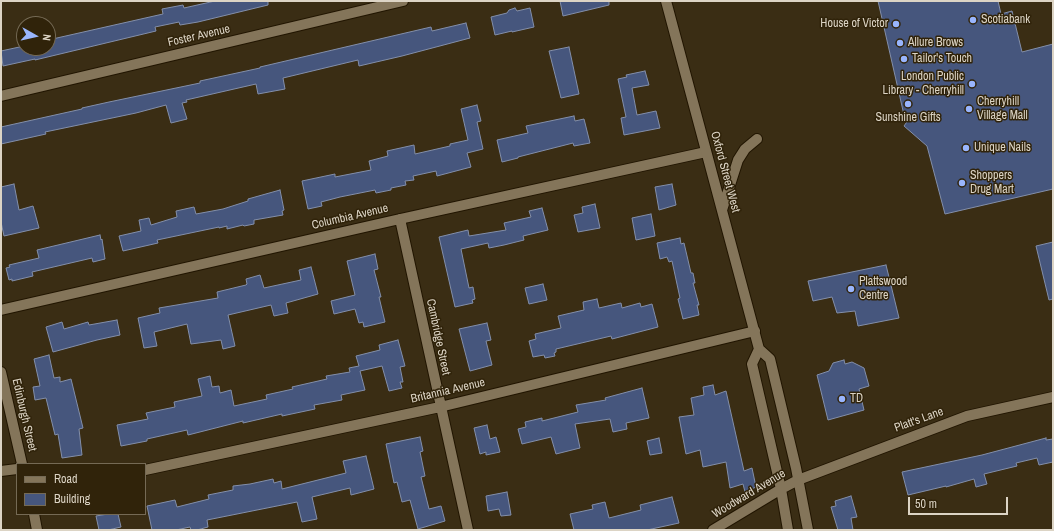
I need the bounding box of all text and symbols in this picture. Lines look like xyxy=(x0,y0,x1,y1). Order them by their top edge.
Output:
place label: Scotiabank xyxy=(981,13,1030,27)
marker: Scotiabank xyxy=(968,15,978,25)
north arrow xyxy=(16,16,56,56)
place label: House of Victor xyxy=(820,17,888,31)
marker: House of Victor xyxy=(891,19,901,29)
street label: Foster Avenue xyxy=(167,22,231,50)
text: N xyxy=(40,33,54,42)
place label: Allure Brows xyxy=(908,36,963,50)
marker: Allure Brows xyxy=(895,38,905,48)
place label: Tailor's Touch xyxy=(912,52,972,66)
marker: Tailor's Touch xyxy=(899,54,909,64)
place label: London Public Library - Cherryhill xyxy=(883,70,964,98)
marker: London Public Library - Cherryhill xyxy=(967,79,977,89)
place label: Cherryhill Village Mall xyxy=(977,95,1028,123)
marker: Sunshine Gifts xyxy=(903,99,913,109)
marker: Cherryhill Village Mall xyxy=(964,104,974,114)
place label: Sunshine Gifts xyxy=(875,111,941,125)
street label: Oxford Street West xyxy=(707,130,743,214)
place label: Unique Nails xyxy=(974,141,1031,155)
marker: Unique Nails xyxy=(961,143,971,153)
place label: Shoppers Drug Mart xyxy=(970,169,1014,197)
marker: Shoppers Drug Mart xyxy=(957,178,967,188)
street label: Columbia Avenue xyxy=(310,201,390,233)
place label: Plattswood Centre xyxy=(859,275,907,303)
marker: Plattswood Centre xyxy=(846,284,856,294)
street label: Cambridge Street xyxy=(423,298,453,376)
street label: Britannia Avenue xyxy=(409,375,487,407)
street label: Edinburgh Street xyxy=(9,377,39,453)
place label: TD xyxy=(850,392,863,406)
marker: TD xyxy=(837,394,847,404)
street label: Platt's Lane xyxy=(893,404,945,436)
legend xyxy=(16,463,146,515)
street label: Woodward Avenue xyxy=(710,467,788,521)
text: Road xyxy=(54,471,78,487)
scale bar xyxy=(910,489,1010,515)
text: Building xyxy=(54,491,90,507)
text: 50 m xyxy=(915,496,937,512)

